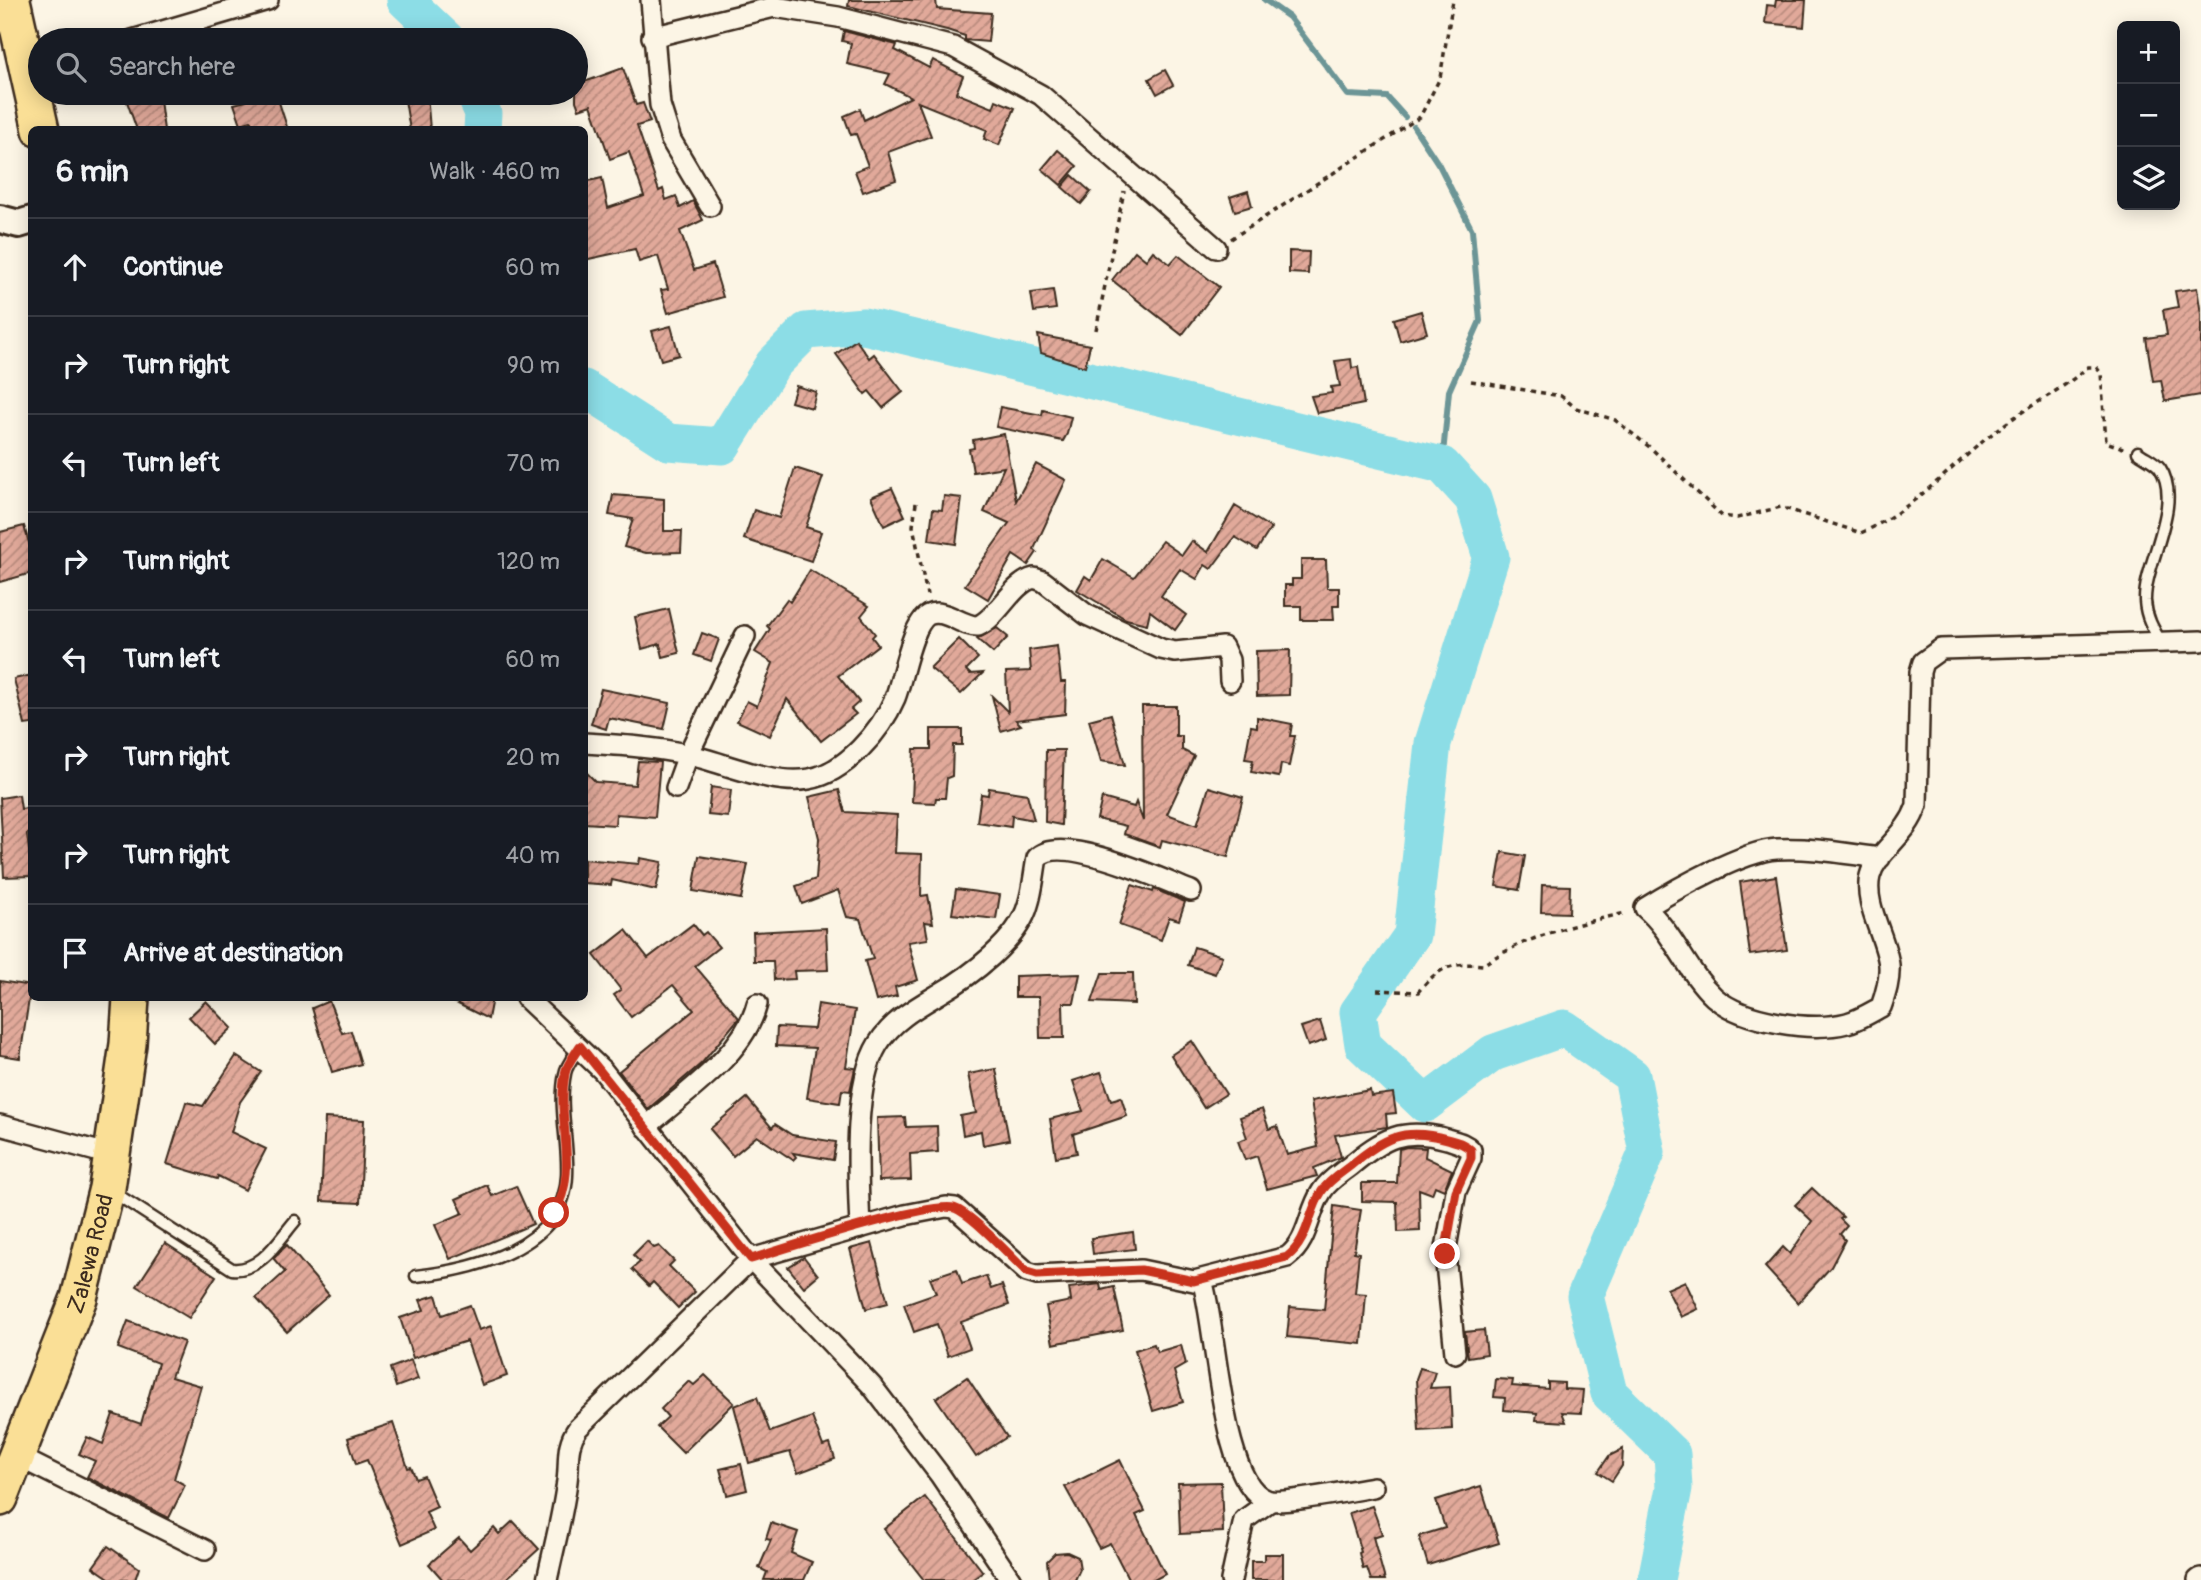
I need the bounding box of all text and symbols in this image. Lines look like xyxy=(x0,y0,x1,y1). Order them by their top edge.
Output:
map controls xyxy=(2117,21,2180,210)
button: + xyxy=(2117,21,2180,84)
search box xyxy=(28,28,588,105)
icon: search xyxy=(52,48,90,86)
text: Search here xyxy=(108,51,235,83)
button: − xyxy=(2117,84,2180,147)
button: layers xyxy=(2117,147,2180,210)
text: 6 min xyxy=(56,153,129,190)
text: Walk · 460 m xyxy=(429,157,560,186)
icon: ahead xyxy=(56,248,94,286)
text: Continue xyxy=(123,251,223,283)
text: 60 m xyxy=(505,253,560,282)
icon: right xyxy=(56,346,94,384)
text: Turn right xyxy=(123,349,229,381)
text: 90 m xyxy=(507,351,560,380)
icon: left xyxy=(56,444,94,482)
text: Turn left xyxy=(123,447,219,479)
text: 70 m xyxy=(507,449,560,478)
icon: right xyxy=(56,542,94,580)
text: Turn right xyxy=(123,545,229,577)
text: 120 m xyxy=(497,547,560,576)
icon: left xyxy=(56,640,94,678)
text: Turn left xyxy=(123,643,219,675)
text: 60 m xyxy=(505,645,560,674)
icon: right xyxy=(56,738,94,776)
text: Turn right xyxy=(123,741,229,773)
text: 20 m xyxy=(506,743,560,772)
icon: right xyxy=(56,836,94,874)
text: Turn right xyxy=(123,839,229,871)
text: 40 m xyxy=(506,841,560,870)
icon: arrive xyxy=(56,934,94,972)
text: Arrive at destination xyxy=(123,937,343,969)
street label: Zalewa Road xyxy=(60,1191,119,1317)
route start xyxy=(538,1197,569,1228)
route end xyxy=(1429,1238,1460,1269)

